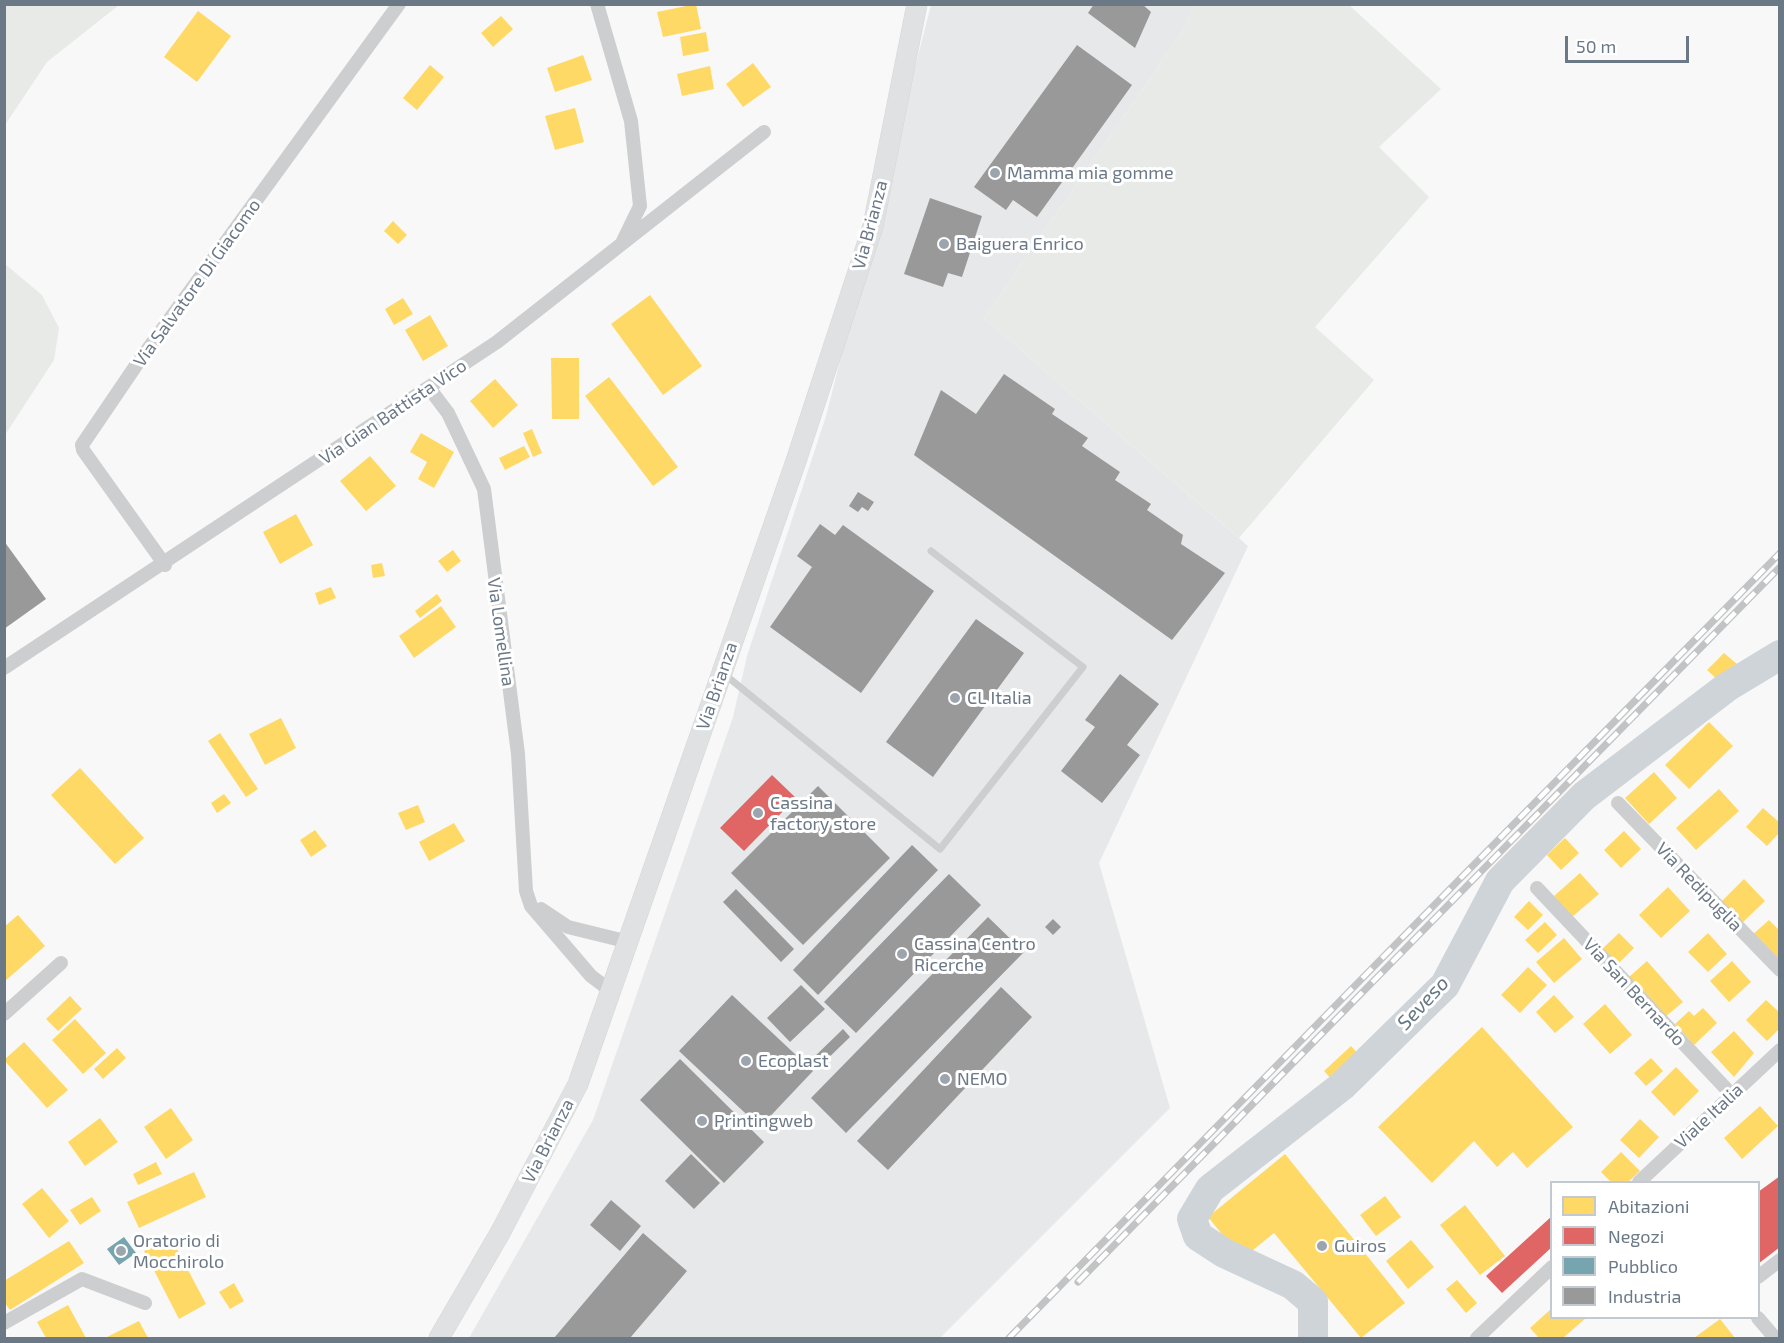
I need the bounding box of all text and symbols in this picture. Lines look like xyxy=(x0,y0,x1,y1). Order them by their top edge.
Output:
scale bar xyxy=(1568,24,1692,62)
text: 50 m xyxy=(1576,35,1616,57)
place label: Mamma mia gomme xyxy=(1007,162,1174,184)
marker: Mamma mia gomme xyxy=(988,166,1002,180)
street label: Via Brianza xyxy=(848,178,892,272)
street label: Via Salvatore Di Giacomo xyxy=(129,195,265,371)
place label: Baiguera Enrico xyxy=(956,233,1084,255)
marker: Baiguera Enrico xyxy=(937,237,951,251)
street label: Via Gian Battista Vico xyxy=(315,355,471,469)
street label: Via Lomellina xyxy=(483,576,519,688)
street label: Via Brianza xyxy=(692,639,742,733)
place label: CL Italia xyxy=(967,687,1032,709)
marker: CL Italia xyxy=(948,691,962,705)
place label: Cassina factory store xyxy=(770,792,876,834)
marker: Cassina factory store xyxy=(751,806,765,820)
street label: Via Redipuglia xyxy=(1651,838,1747,936)
place label: Cassina Centro Ricerche xyxy=(914,933,1036,976)
street label: Via San Bernardo xyxy=(1578,934,1690,1050)
marker: Cassina Centro Ricerche xyxy=(895,947,909,961)
water label: Seveso xyxy=(1392,971,1454,1035)
place label: Ecoplast xyxy=(758,1050,829,1072)
marker: Ecoplast xyxy=(739,1054,753,1068)
place label: NEMO xyxy=(957,1068,1008,1090)
marker: NEMO xyxy=(938,1072,952,1086)
street label: Viale Italia xyxy=(1670,1079,1748,1153)
street label: Via Brianza xyxy=(518,1095,578,1187)
place label: Printingweb xyxy=(714,1110,813,1132)
marker: Printingweb xyxy=(695,1114,709,1128)
legend xyxy=(1550,1181,1760,1319)
text: Abitazioni xyxy=(1608,1195,1689,1217)
text: Negozi xyxy=(1608,1225,1664,1247)
place label: Oratorio di Mocchirolo xyxy=(133,1230,224,1272)
place label: Guiros xyxy=(1334,1235,1386,1257)
marker: Guiros xyxy=(1315,1239,1329,1253)
marker: Oratorio di Mocchirolo xyxy=(114,1244,128,1258)
text: Pubblico xyxy=(1608,1255,1678,1277)
text: Industria xyxy=(1608,1285,1681,1307)

